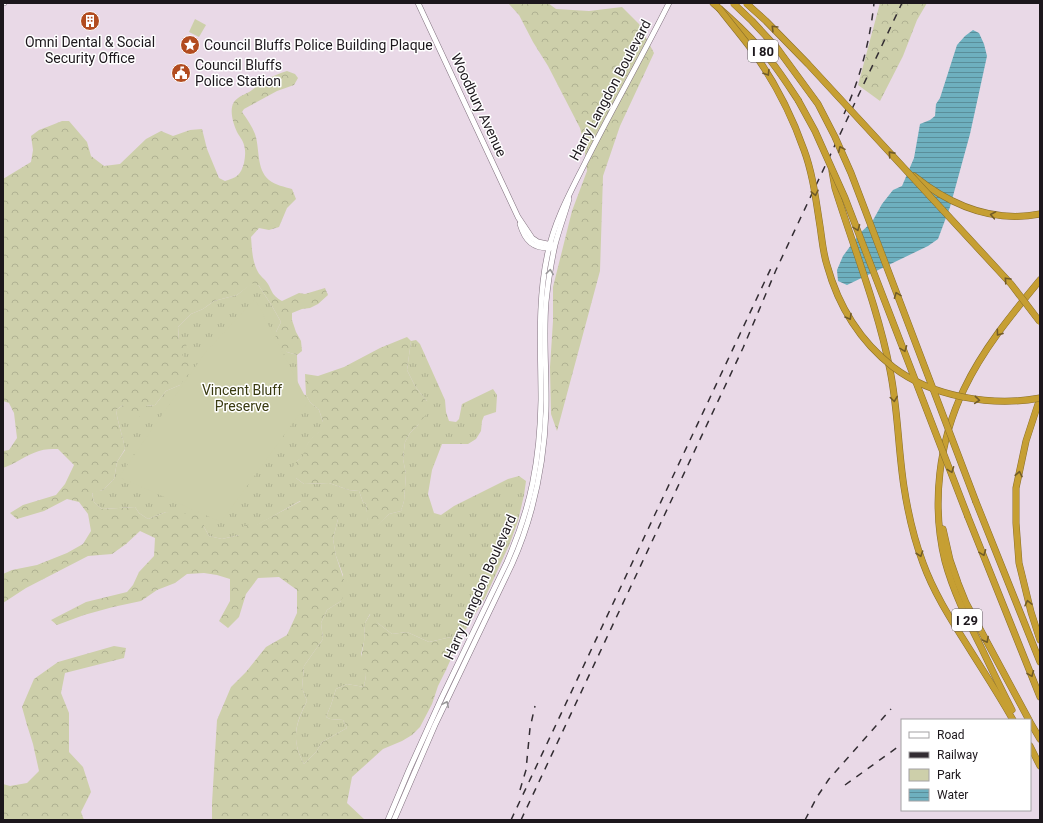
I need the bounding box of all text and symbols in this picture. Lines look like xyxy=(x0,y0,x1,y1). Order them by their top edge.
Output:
building icon: Omni Dental & Social Security Office xyxy=(79,10,101,32)
street label: Harry Langdon Boulevard xyxy=(566,17,654,163)
one-way arrow xyxy=(771,25,779,33)
place label: Omni Dental & Social Security Office xyxy=(25,34,155,66)
place icon: Council Bluffs Police Building Plaque xyxy=(179,34,201,56)
place label: Council Bluffs Police Building Plaque xyxy=(204,37,433,53)
road number: I 80 xyxy=(748,40,778,62)
street label: Woodbury Avenue xyxy=(448,51,510,159)
place label: Council Bluffs Police Station xyxy=(195,57,282,89)
public building icon: Council Bluffs Police Station xyxy=(170,62,192,84)
one-way arrow xyxy=(762,69,770,76)
one-way arrow xyxy=(837,145,845,152)
one-way arrow xyxy=(888,151,895,159)
one-way arrow xyxy=(810,190,818,196)
one-way arrow xyxy=(990,211,996,219)
one-way arrow xyxy=(852,224,861,231)
one-way arrow xyxy=(545,269,554,275)
one-way arrow xyxy=(1005,278,1012,285)
one-way arrow xyxy=(894,292,902,299)
one-way arrow xyxy=(844,313,852,320)
one-way arrow xyxy=(996,329,1004,336)
one-way arrow xyxy=(900,345,908,352)
park label: Vincent Bluff Preserve xyxy=(202,382,282,414)
one-way arrow xyxy=(974,395,980,404)
one-way arrow xyxy=(889,396,898,402)
one-way arrow xyxy=(946,467,954,474)
one-way arrow xyxy=(1015,471,1023,477)
street label: Harry Langdon Boulevard xyxy=(441,512,519,662)
one-way arrow xyxy=(978,549,986,556)
one-way arrow xyxy=(915,550,923,557)
one-way arrow xyxy=(1025,599,1033,606)
road number: I 29 xyxy=(952,609,982,631)
one-way arrow xyxy=(981,636,988,643)
one-way arrow xyxy=(1026,670,1034,677)
one-way arrow xyxy=(441,700,449,708)
legend xyxy=(901,719,1031,811)
text: Road xyxy=(937,728,965,742)
text: Railway xyxy=(937,748,978,762)
text: Park xyxy=(937,768,962,782)
text: Water xyxy=(937,788,968,802)

